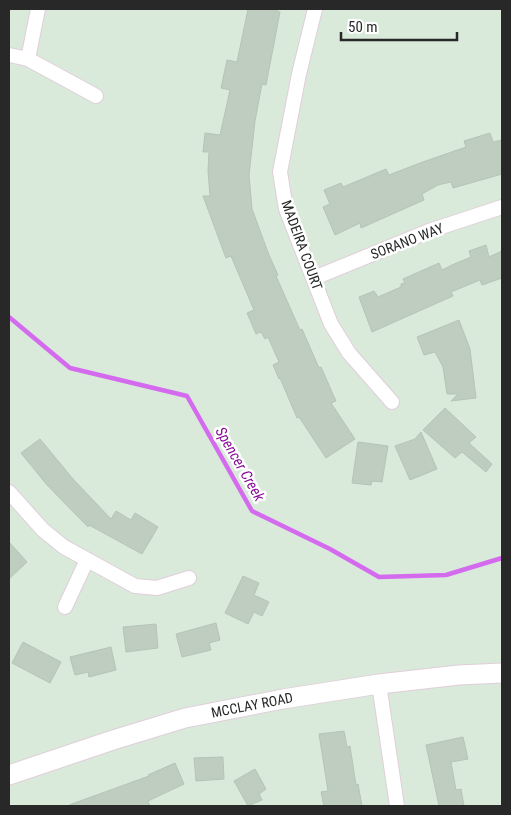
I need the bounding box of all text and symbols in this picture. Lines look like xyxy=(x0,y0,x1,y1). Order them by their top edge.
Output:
scale bar xyxy=(341,10,457,42)
text: 50 m xyxy=(348,18,378,36)
street label: MADEIRA COURT xyxy=(278,198,326,292)
street label: SORANO WAY xyxy=(368,220,446,262)
water label: Spencer Creek xyxy=(212,424,269,505)
street label: MCCLAY ROAD xyxy=(210,689,294,721)

